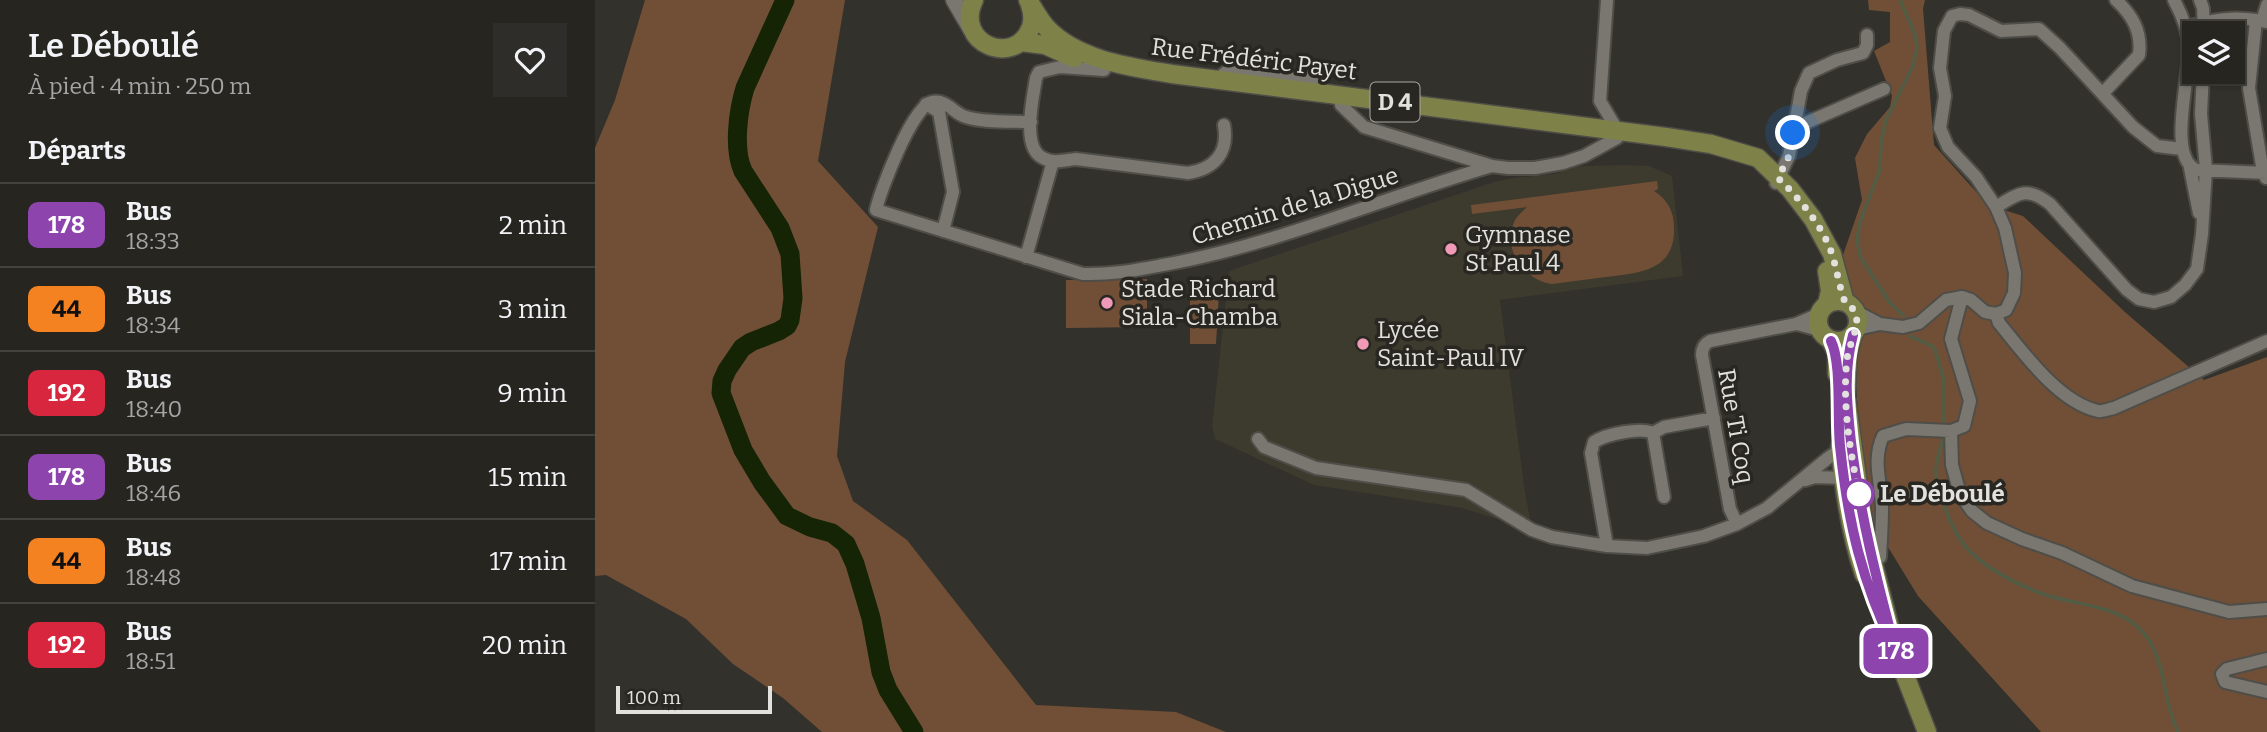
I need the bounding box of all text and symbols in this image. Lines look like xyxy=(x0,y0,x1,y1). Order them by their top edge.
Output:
map controls xyxy=(2182,21,2245,84)
button: layers xyxy=(2182,21,2245,84)
button: heart xyxy=(493,23,567,97)
text: Le Déboulé xyxy=(28,26,199,66)
street label: Rue Frédéric Payet xyxy=(1150,33,1359,86)
text: À pied · 4 min · 250 m xyxy=(28,72,251,100)
road number: D 4 xyxy=(1371,82,1419,122)
your location xyxy=(1775,115,1810,150)
text: Départs xyxy=(28,135,126,166)
street label: Chemin de la Digue xyxy=(1188,161,1402,251)
text: Bus xyxy=(126,196,172,227)
text: 2 min xyxy=(499,210,567,241)
text: 178 xyxy=(48,211,85,239)
place label: Gymnase St Paul 4 xyxy=(1465,221,1571,277)
text: 18:33 xyxy=(126,227,180,255)
marker: Gymnase St Paul 4 xyxy=(1443,241,1459,257)
place label: Stade Richard Siala-Chamba xyxy=(1121,275,1278,331)
text: Bus xyxy=(126,280,172,311)
text: 3 min xyxy=(498,294,567,325)
text: 44 xyxy=(52,295,81,323)
marker: Stade Richard Siala-Chamba xyxy=(1099,295,1115,311)
text: 18:34 xyxy=(126,311,181,339)
place label: Lycée Saint-Paul IV xyxy=(1377,316,1524,372)
marker: Lycée Saint-Paul IV xyxy=(1355,336,1371,352)
text: Bus xyxy=(126,364,172,395)
street label: Rue Ti Coq xyxy=(1712,366,1760,486)
text: 9 min xyxy=(498,378,567,409)
text: 192 xyxy=(47,379,86,407)
text: 18:40 xyxy=(126,395,182,423)
text: Bus xyxy=(126,448,172,479)
text: 15 min xyxy=(488,462,567,493)
text: 178 xyxy=(48,463,85,491)
text: 18:46 xyxy=(126,479,181,507)
marker: Le Déboulé xyxy=(1844,479,1874,509)
place label: Le Déboulé xyxy=(1880,480,2005,508)
text: Bus xyxy=(126,532,172,563)
text: 17 min xyxy=(489,546,567,577)
text: 44 xyxy=(52,547,81,575)
text: 18:48 xyxy=(126,563,181,591)
text: Bus xyxy=(126,616,172,647)
line badge: 178 xyxy=(1856,628,1936,674)
text: 20 min xyxy=(482,630,567,661)
text: 192 xyxy=(47,631,86,659)
text: 178 xyxy=(1877,637,1915,665)
text: 18:51 xyxy=(126,647,175,675)
scale bar xyxy=(616,683,772,715)
text: 100 m xyxy=(627,686,681,709)

